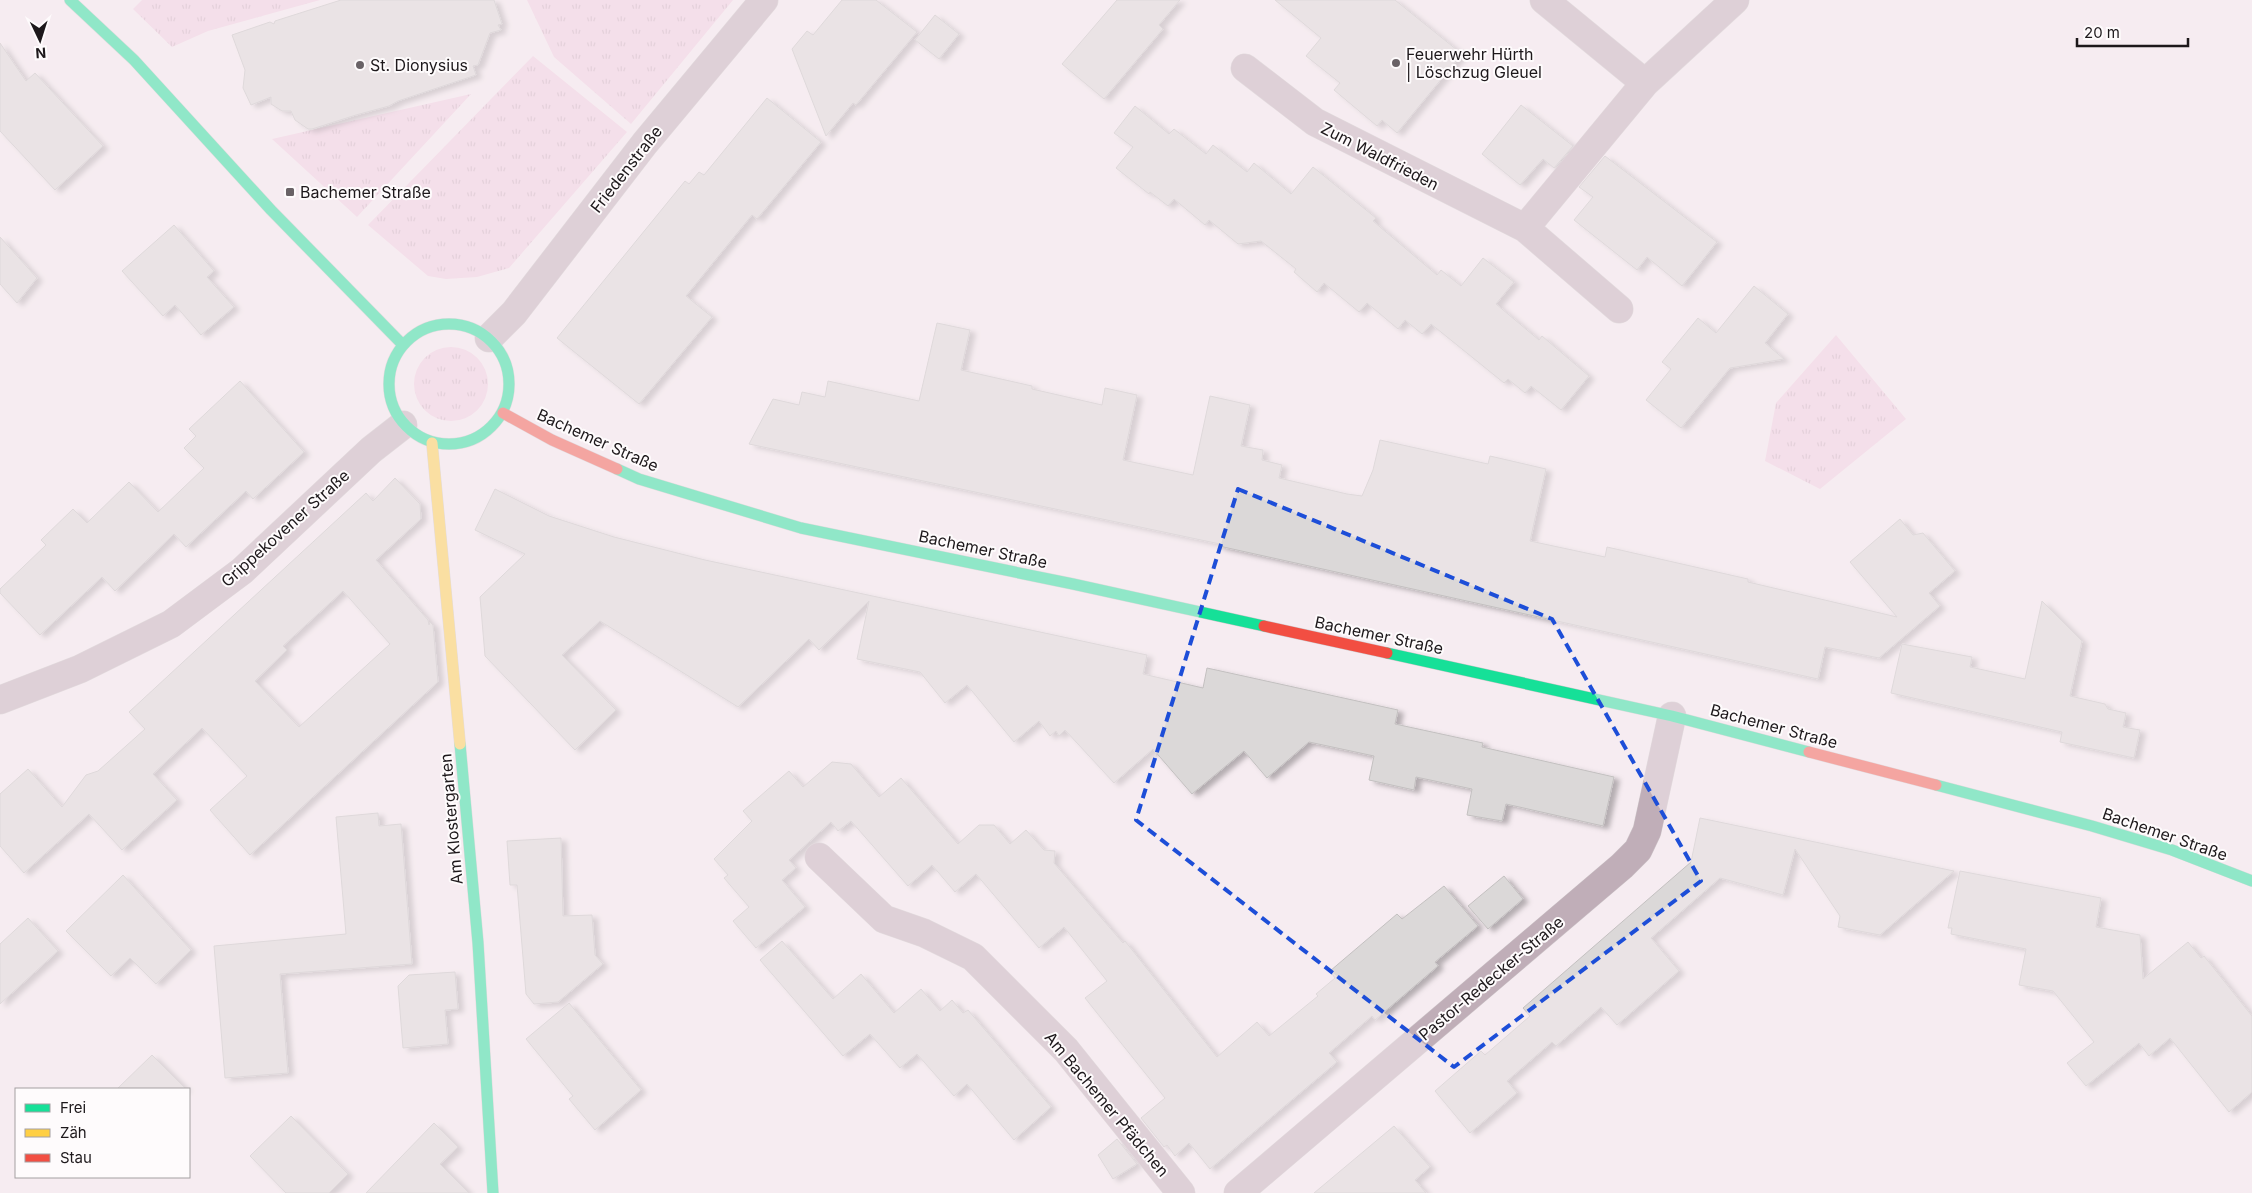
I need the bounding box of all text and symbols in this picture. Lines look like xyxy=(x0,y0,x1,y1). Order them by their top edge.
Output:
north arrow xyxy=(15,15,65,65)
scale bar xyxy=(2077,15,2188,47)
text: 20 m xyxy=(2084,23,2120,42)
place label: Feuerwehr Hürth | Löschzug Gleuel xyxy=(1406,44,1542,82)
text: N xyxy=(35,45,47,62)
place label: St. Dionysius xyxy=(370,55,468,75)
marker: Feuerwehr Hürth | Löschzug Gleuel xyxy=(1390,57,1402,69)
marker: St. Dionysius xyxy=(354,59,366,71)
street label: Zum Waldfrieden xyxy=(1318,118,1442,194)
street label: Friedenstraße xyxy=(586,122,666,216)
place label: Bachemer Straße xyxy=(300,182,431,202)
marker: Bachemer Straße xyxy=(284,186,296,198)
street label: Bachemer Straße xyxy=(534,404,662,476)
street label: Grippekovener Straße xyxy=(217,465,353,591)
street label: Bachemer Straße xyxy=(917,526,1049,572)
street label: Bachemer Straße xyxy=(1313,612,1445,658)
street label: Bachemer Straße xyxy=(1708,699,1840,753)
street label: Am Klostergarten xyxy=(435,753,467,885)
street label: Bachemer Straße xyxy=(2100,803,2230,865)
street label: Pastor-Redecker-Straße xyxy=(1415,912,1567,1044)
street label: Am Bachemer Pfädchen xyxy=(1041,1028,1173,1180)
legend xyxy=(15,1088,190,1178)
text: Frei xyxy=(60,1098,86,1117)
text: Zäh xyxy=(60,1123,87,1142)
text: Stau xyxy=(60,1148,92,1167)

